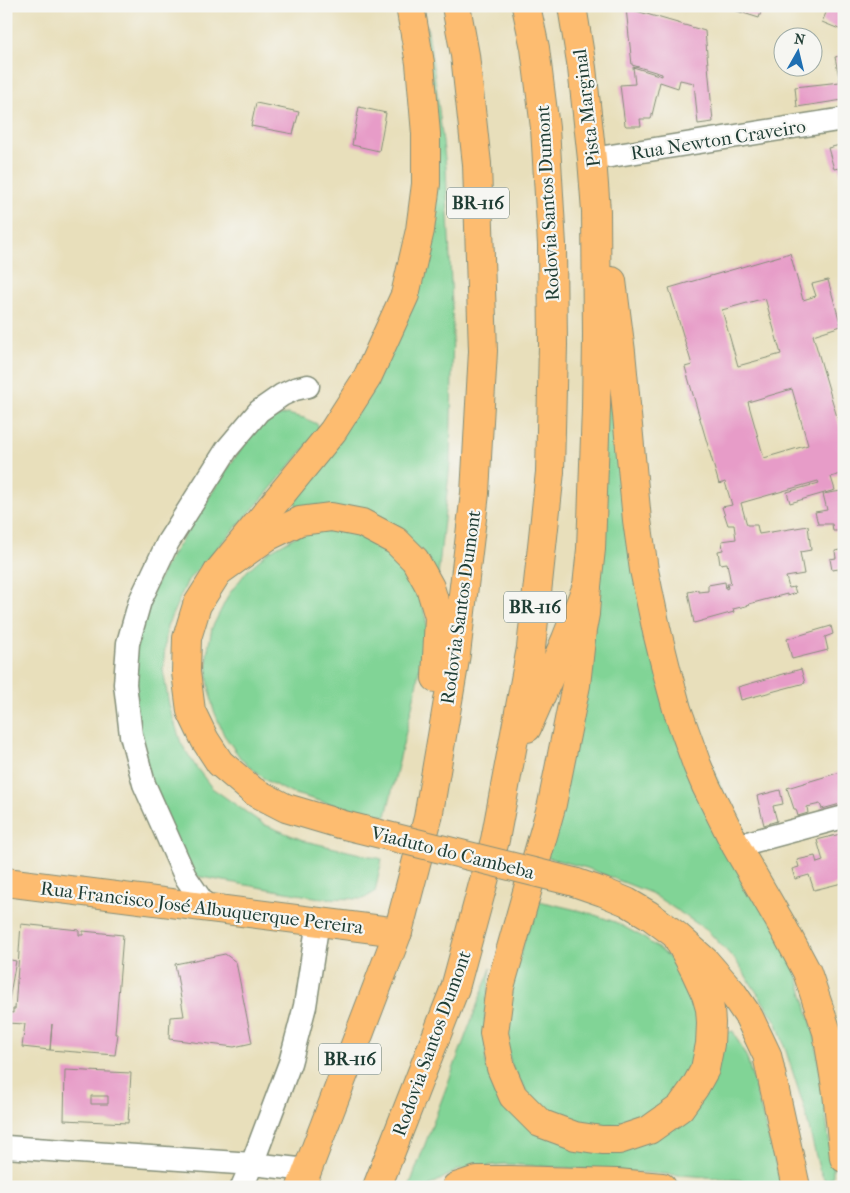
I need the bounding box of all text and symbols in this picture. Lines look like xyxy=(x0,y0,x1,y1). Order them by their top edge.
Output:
north arrow xyxy=(772,28,822,78)
text: N xyxy=(793,30,807,49)
street label: Pista Marginal xyxy=(569,48,605,168)
street label: Rodovia Santos Dumont xyxy=(532,104,564,301)
street label: Rua Newton Craveiro xyxy=(629,115,808,165)
road number: BR-116 xyxy=(447,188,509,218)
street label: Rodovia Santos Dumont xyxy=(436,508,486,706)
road number: BR-116 xyxy=(504,592,566,622)
street label: Viaduto do Cambeba xyxy=(368,822,537,884)
street label: Rua Francisco José Albuquerque Pereira xyxy=(39,877,365,939)
street label: Rodovia Santos Dumont xyxy=(388,947,476,1139)
road number: BR-116 xyxy=(319,1044,381,1074)

